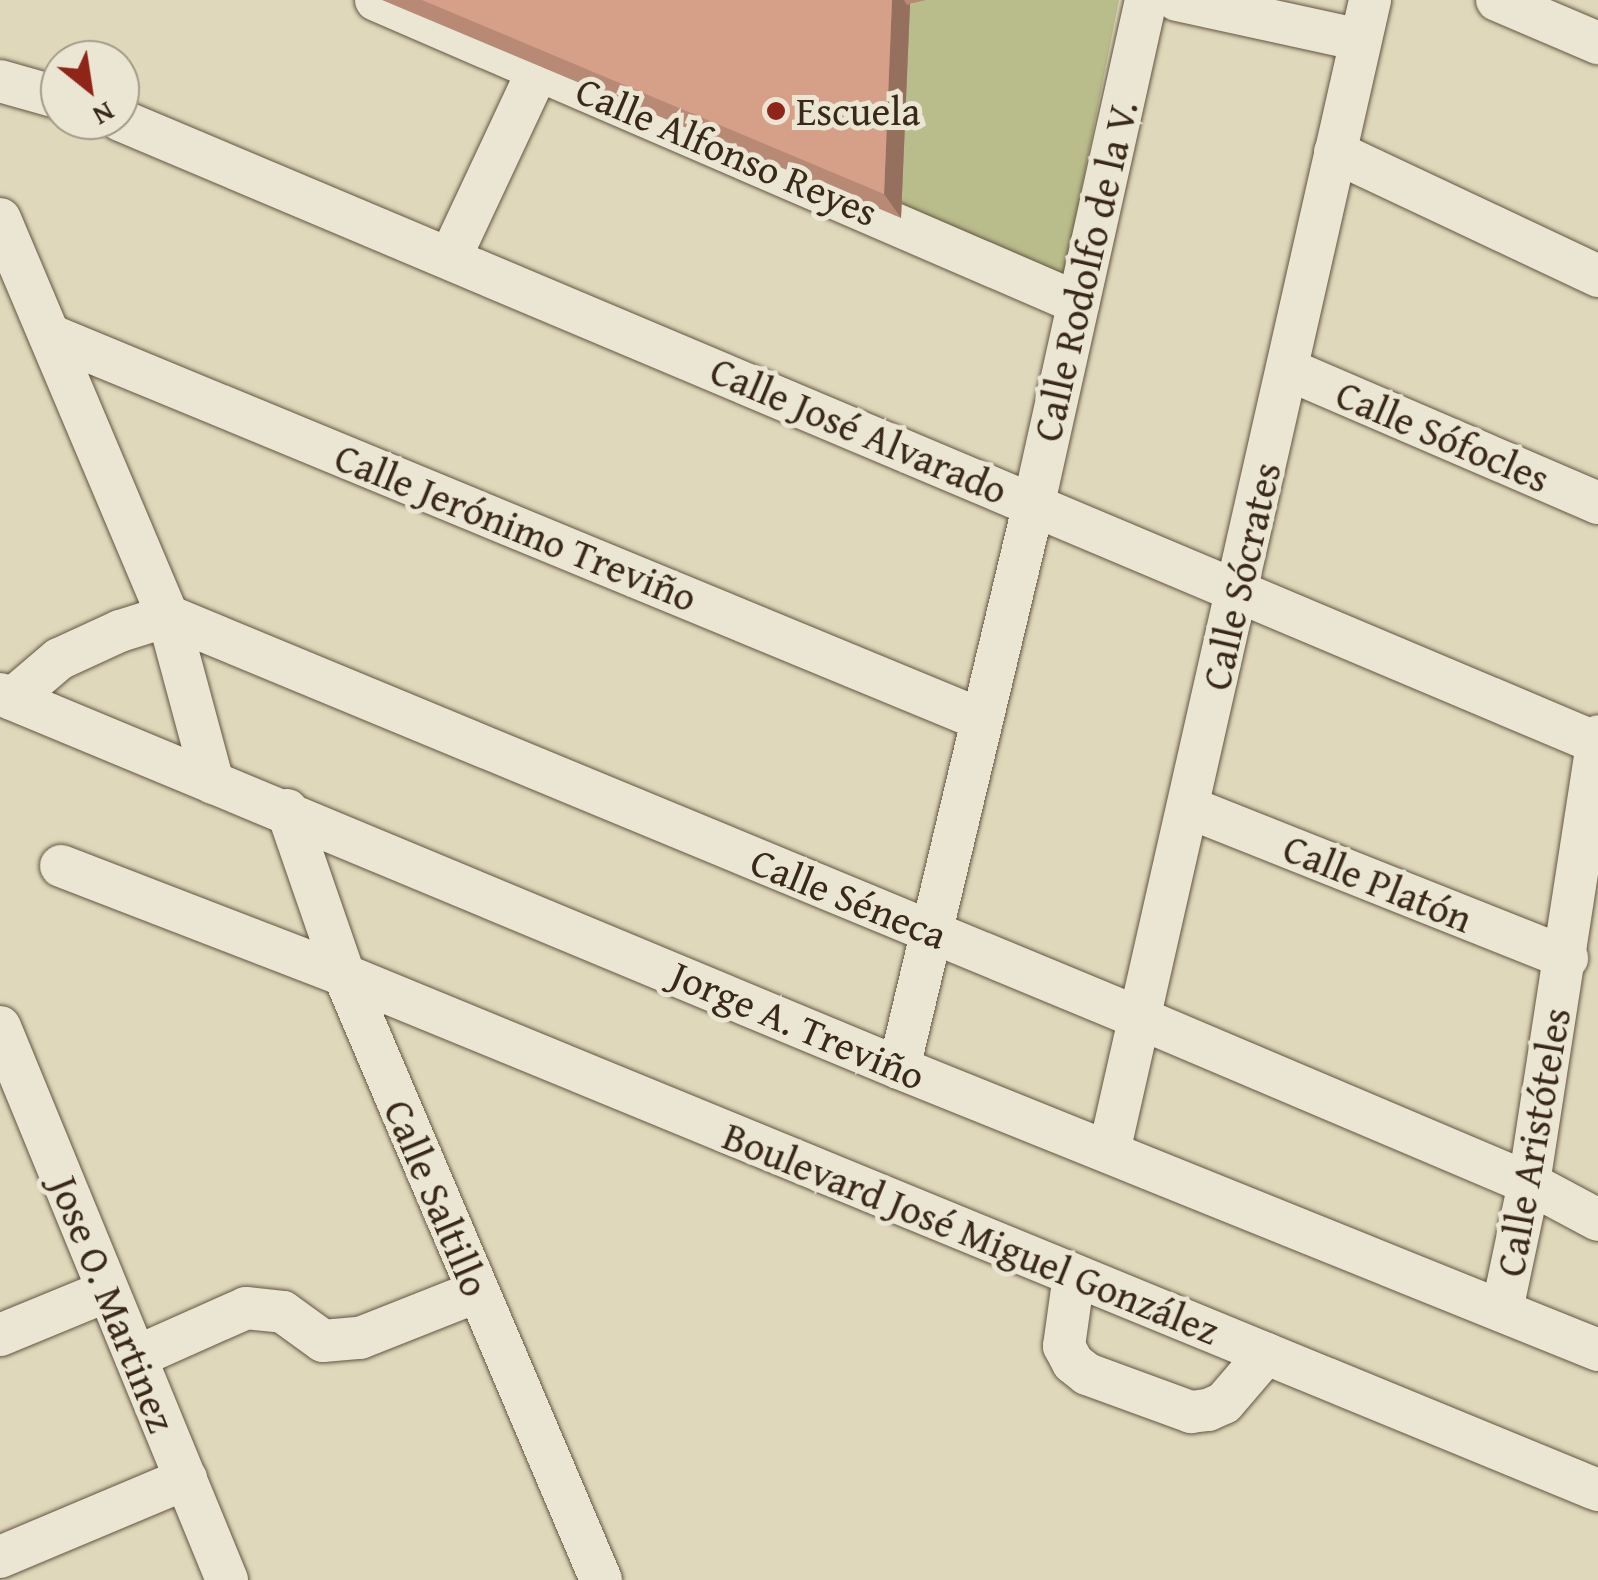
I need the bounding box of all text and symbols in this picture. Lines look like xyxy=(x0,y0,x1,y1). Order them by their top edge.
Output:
north arrow xyxy=(40,40,140,140)
street label: Calle Alfonso Reyes xyxy=(569,66,885,236)
place label: Escuela xyxy=(796,87,920,135)
text: N xyxy=(86,92,123,137)
street label: Calle Rodolfo de la V. xyxy=(1022,96,1148,446)
marker: Escuela xyxy=(765,100,787,122)
street label: Calle José Alvarado xyxy=(704,346,1014,514)
street label: Calle Sófocles xyxy=(1329,370,1557,502)
street label: Calle Jerónimo Treviño xyxy=(328,433,704,621)
street label: Calle Sócrates xyxy=(1192,458,1290,694)
street label: Calle Platón xyxy=(1277,823,1479,943)
street label: Calle Séneca xyxy=(744,837,954,959)
street label: Jorge A. Treviño xyxy=(664,950,932,1100)
street label: Calle Aristóteles xyxy=(1486,1004,1580,1280)
street label: Calle Saltillo xyxy=(374,1093,500,1303)
street label: Boulevard José Miguel González xyxy=(716,1111,1226,1355)
street label: Jose O. Martinez xyxy=(40,1169,186,1439)

